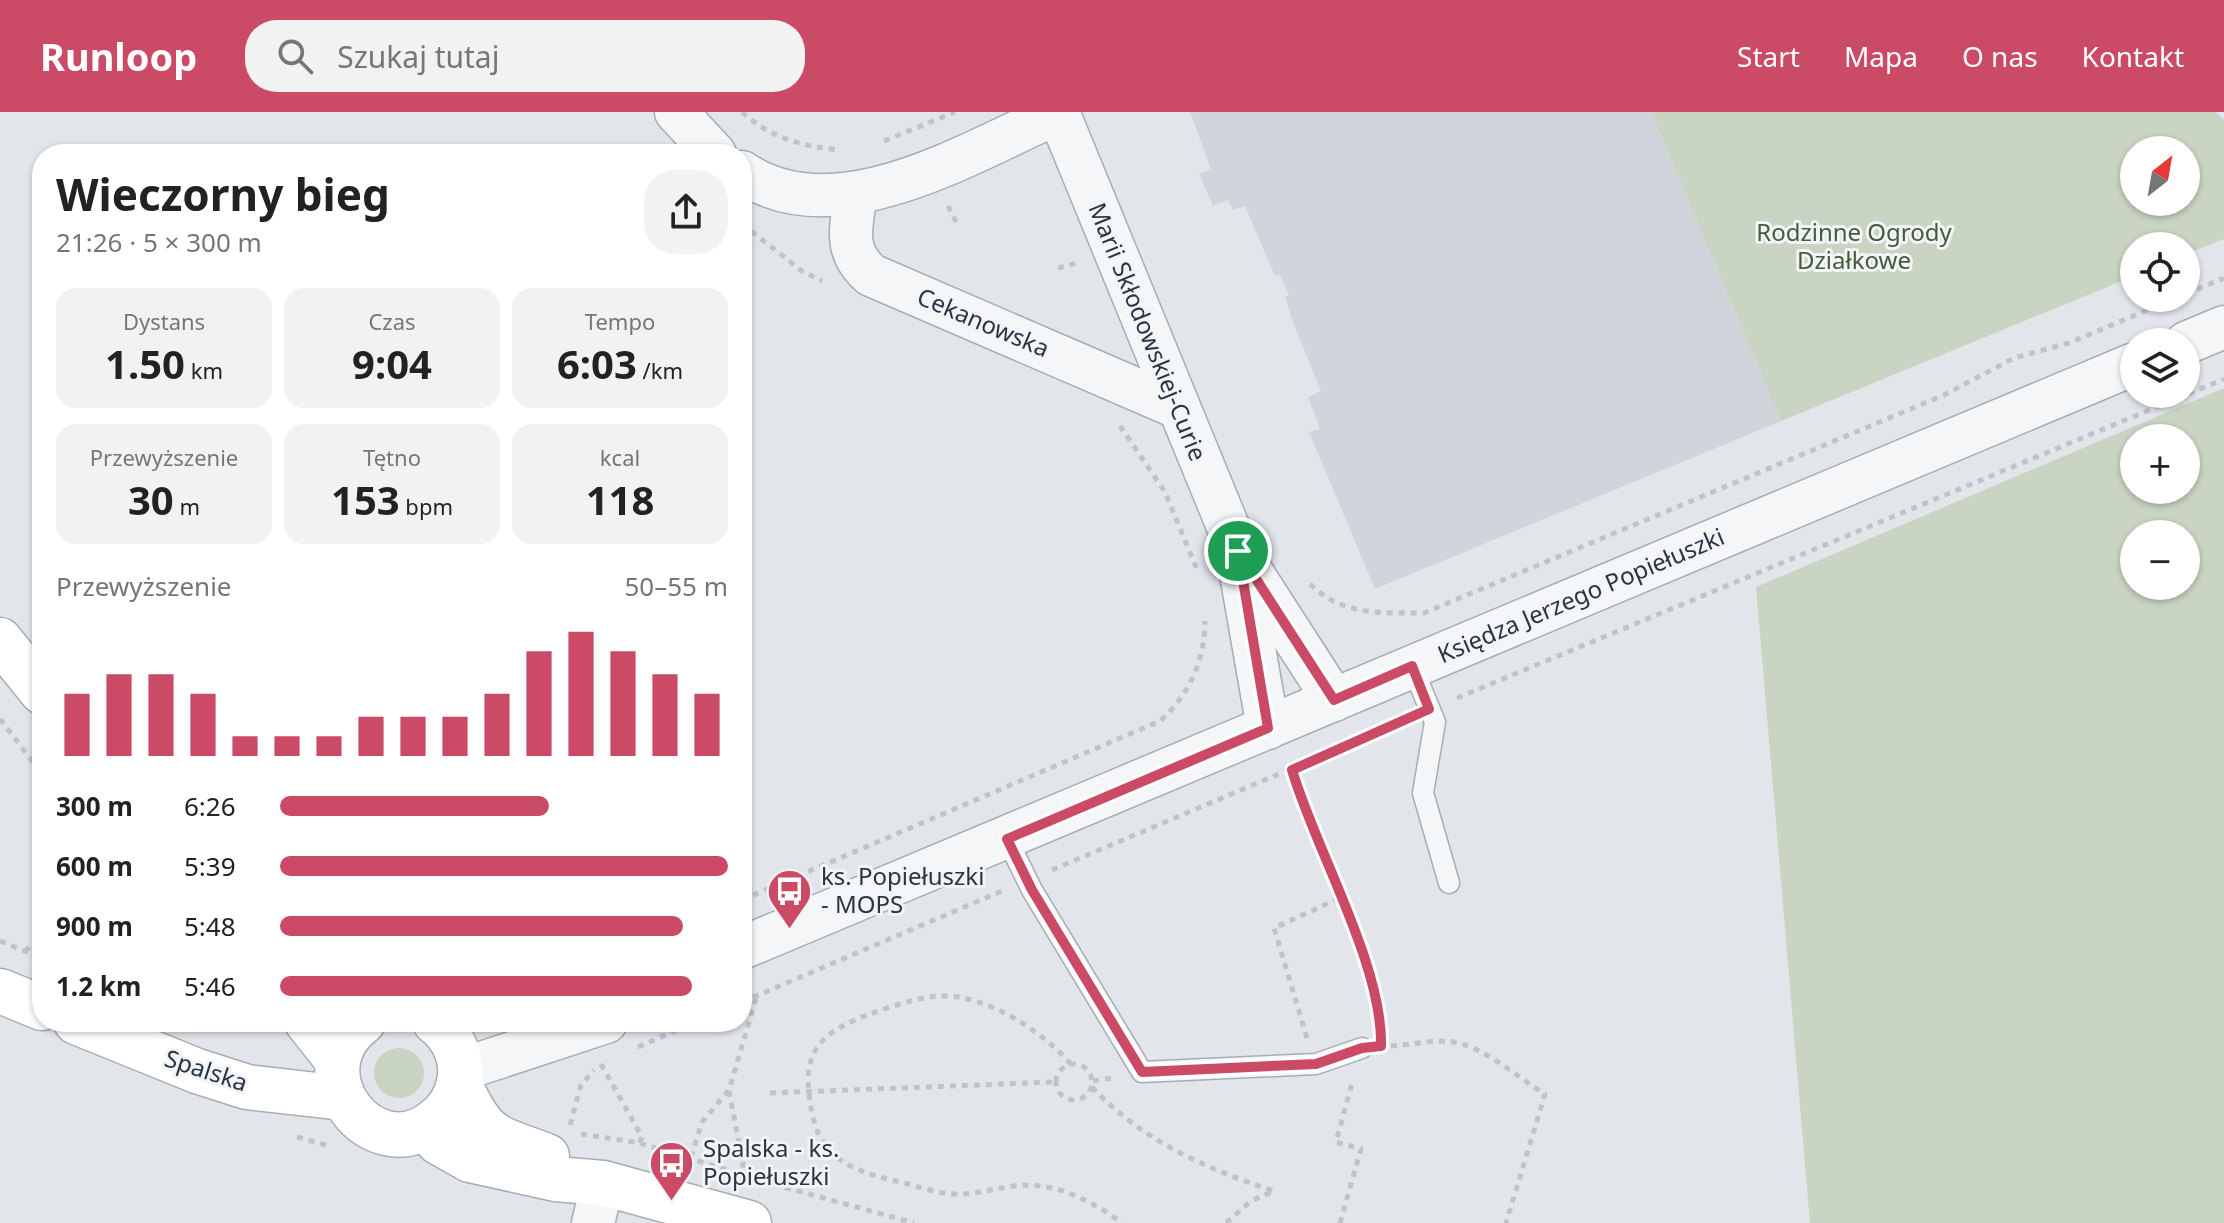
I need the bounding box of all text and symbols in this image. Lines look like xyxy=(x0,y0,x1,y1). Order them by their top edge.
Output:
search box xyxy=(245,20,805,92)
text: Runloop xyxy=(40,30,197,82)
icon: search xyxy=(273,34,317,78)
text: Szukaj tutaj xyxy=(337,36,499,77)
text: Start xyxy=(1737,37,1800,75)
text: Mapa xyxy=(1844,37,1918,75)
text: O nas xyxy=(1962,37,2038,75)
text: Kontakt xyxy=(2082,37,2184,75)
north arrow xyxy=(2120,136,2200,216)
map controls xyxy=(2120,136,2200,600)
text: Wieczorny bieg xyxy=(56,164,390,224)
button: share xyxy=(644,170,728,254)
street label: Marii Skłodowskiej-Curie xyxy=(1081,197,1215,465)
park label: Rodzinne Ogrody Działkowe xyxy=(1756,215,1953,276)
text: 21:26 · 5 × 300 m xyxy=(56,224,262,260)
button: locate xyxy=(2120,232,2200,312)
street label: Cekanowska xyxy=(912,279,1055,364)
text: Dystans xyxy=(123,306,205,336)
text: Czas xyxy=(368,306,416,336)
text: Tempo xyxy=(585,306,655,336)
button: layers xyxy=(2120,328,2200,408)
text: 1.50 xyxy=(105,336,185,391)
text: 9:04 xyxy=(352,336,432,391)
text: 6:03 xyxy=(557,336,637,391)
text: km xyxy=(185,355,223,385)
text: /km xyxy=(637,355,683,385)
button: + xyxy=(2120,424,2200,504)
text: Przewyższenie xyxy=(90,442,238,472)
text: Tętno xyxy=(363,442,421,472)
text: kcal xyxy=(600,442,640,472)
text: 30 xyxy=(128,472,174,527)
text: 153 xyxy=(331,472,400,527)
text: 118 xyxy=(586,472,654,527)
text: m xyxy=(174,491,200,521)
text: bpm xyxy=(400,491,453,521)
pin xyxy=(1204,517,1272,585)
street label: Księdza Jerzego Popiełuszki xyxy=(1432,519,1729,670)
button: − xyxy=(2120,520,2200,600)
icon: arrive xyxy=(1216,529,1260,573)
text: Przewyższenie xyxy=(56,568,232,604)
text: 50–55 m xyxy=(624,568,728,604)
text: 300 m xyxy=(56,788,133,824)
text: 6:26 xyxy=(184,788,236,824)
text: 600 m xyxy=(56,848,133,884)
text: 5:39 xyxy=(184,848,236,884)
place label: ks. Popiełuszki - MOPS xyxy=(821,859,984,920)
bus stop icon: ks. Popiełuszki - MOPS xyxy=(766,867,814,930)
text: 900 m xyxy=(56,908,133,944)
text: 5:48 xyxy=(184,908,236,944)
text: 1.2 km xyxy=(56,968,141,1004)
text: 5:46 xyxy=(184,968,236,1004)
street label: Spalska xyxy=(161,1041,252,1098)
place label: Spalska - ks. Popiełuszki xyxy=(703,1131,839,1192)
bus stop icon: Spalska - ks. Popiełuszki xyxy=(648,1139,696,1202)

